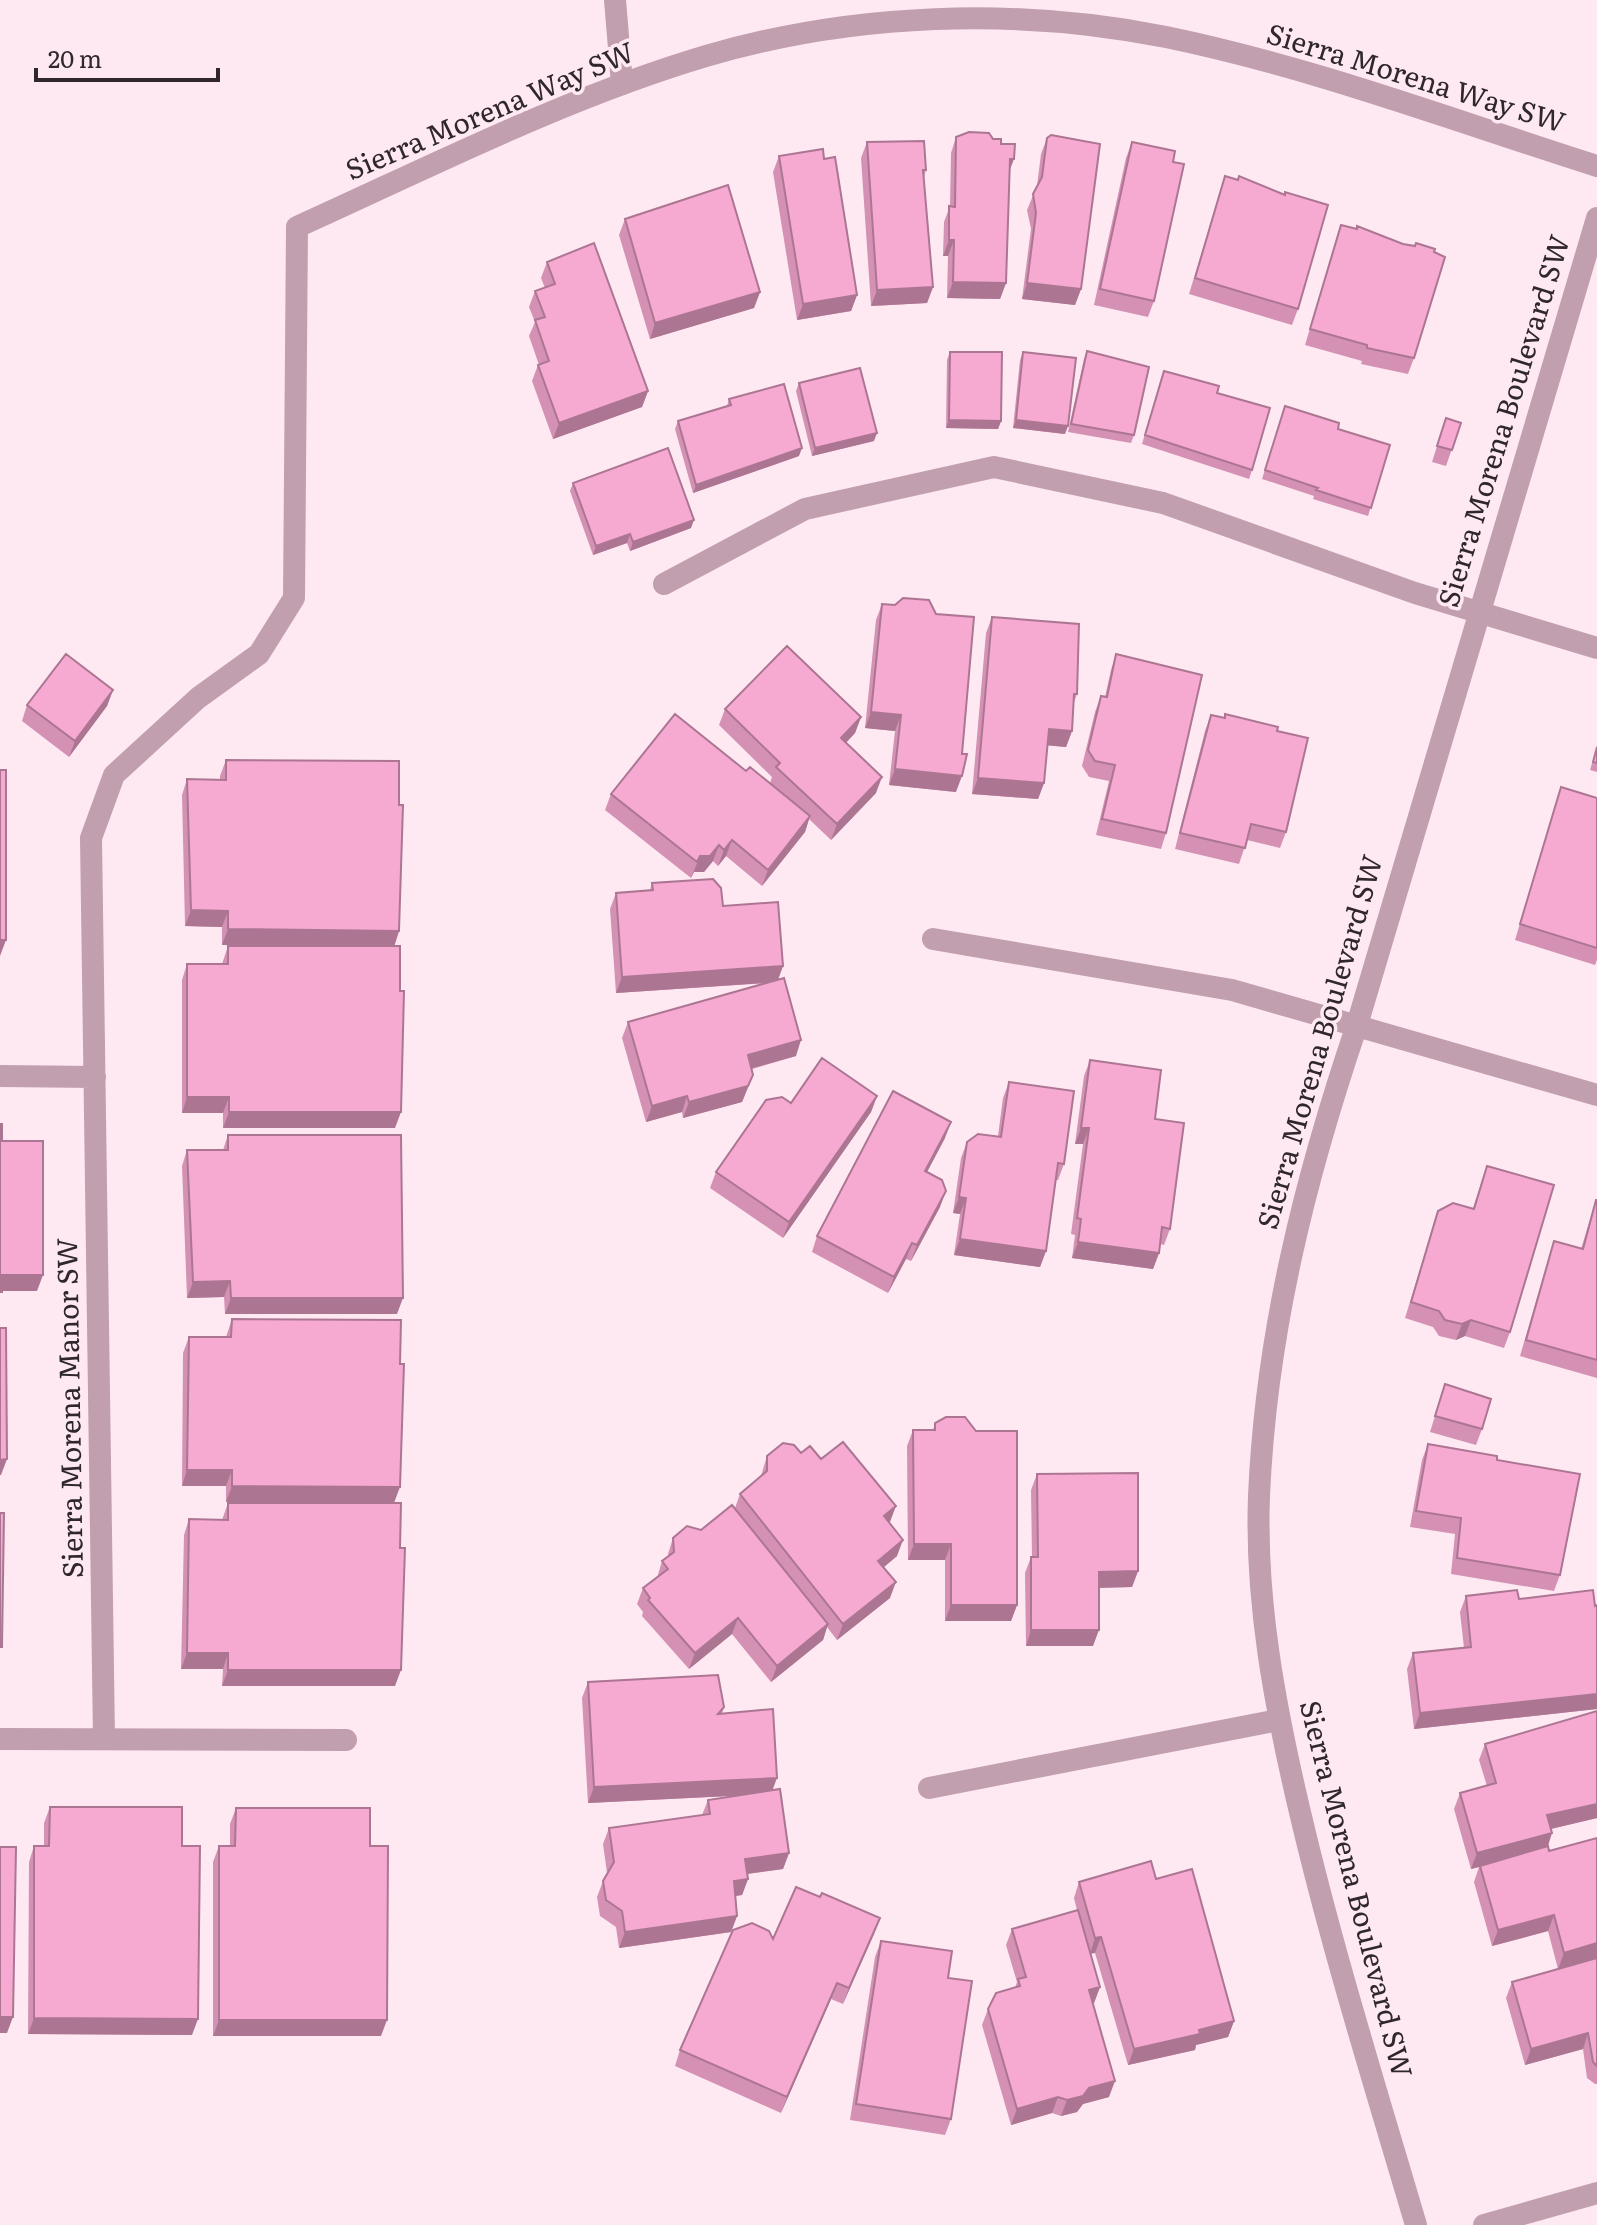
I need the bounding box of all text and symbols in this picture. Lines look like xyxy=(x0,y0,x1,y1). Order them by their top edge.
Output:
street label: Sierra Morena Way SW xyxy=(1262,11,1571,142)
street label: Sierra Morena Way SW xyxy=(338,29,640,189)
scale bar xyxy=(36,32,218,82)
text: 20 m xyxy=(48,40,102,75)
street label: Sierra Morena Boulevard SW xyxy=(1425,229,1579,612)
street label: Sierra Morena Boulevard SW xyxy=(1245,850,1392,1233)
street label: Sierra Morena Manor SW xyxy=(44,1237,92,1579)
street label: Sierra Morena Boulevard SW xyxy=(1291,1696,1425,2082)

